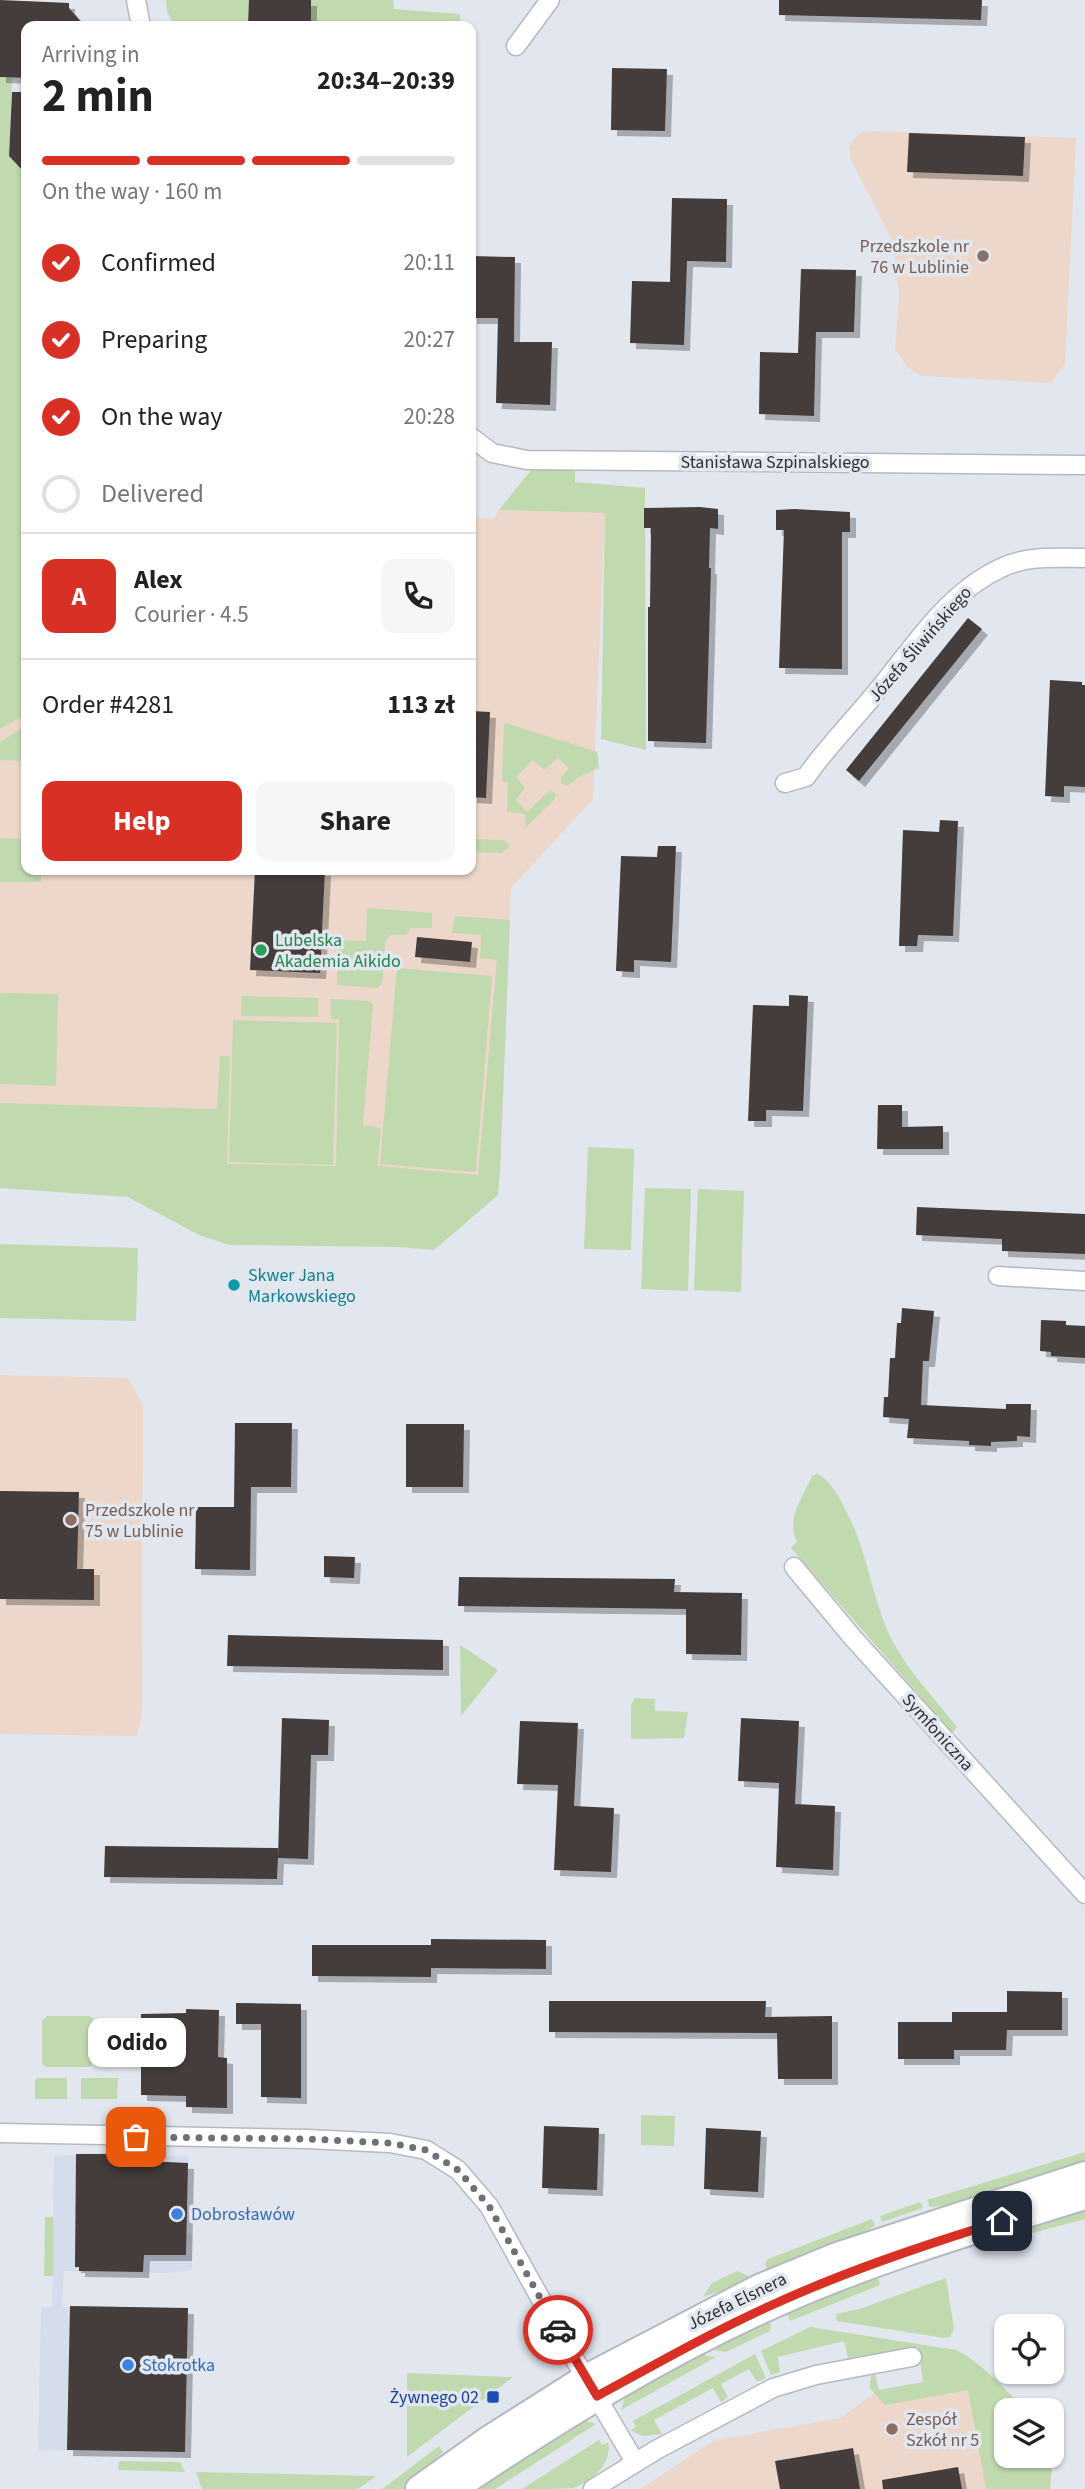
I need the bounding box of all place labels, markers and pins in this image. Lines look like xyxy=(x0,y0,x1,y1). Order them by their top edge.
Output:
place label: Przedszkole nr 76 w Lublinie xyxy=(860,234,970,280)
marker: Przedszkole nr 76 w Lublinie xyxy=(975,248,991,264)
place label: Lubelska Akademia Aikido xyxy=(275,928,401,974)
marker: Lubelska Akademia Aikido xyxy=(253,942,269,958)
place label: Skwer Jana Markowskiego xyxy=(248,1263,356,1309)
marker: Skwer Jana Markowskiego xyxy=(226,1277,242,1293)
place label: Przedszkole nr 75 w Lublinie xyxy=(85,1498,195,1544)
marker: Przedszkole nr 75 w Lublinie xyxy=(63,1512,79,1528)
callout: Odido xyxy=(87,2018,185,2067)
pin xyxy=(106,2107,166,2167)
pin xyxy=(972,2191,1032,2251)
place label: Dobrosławów xyxy=(191,2202,295,2227)
marker: Dobrosławów xyxy=(169,2206,185,2222)
place label: Stokrotka xyxy=(142,2353,215,2378)
marker: Stokrotka xyxy=(120,2357,136,2373)
place label: Żywnego 02 xyxy=(390,2385,479,2410)
marker: Żywnego 02 xyxy=(485,2389,501,2405)
place label: Zespół Szkół nr 5 xyxy=(906,2407,979,2453)
marker: Zespół Szkół nr 5 xyxy=(884,2421,900,2437)

